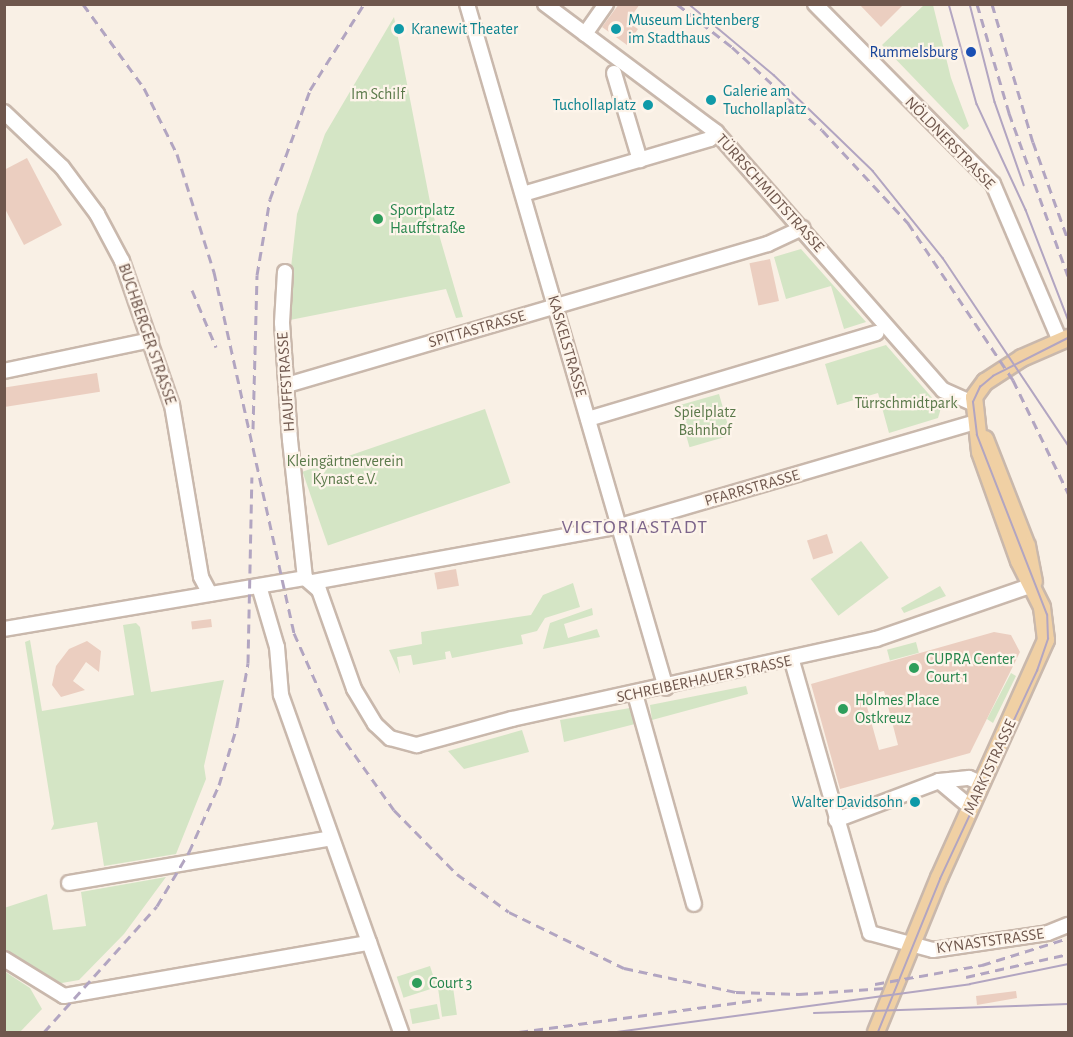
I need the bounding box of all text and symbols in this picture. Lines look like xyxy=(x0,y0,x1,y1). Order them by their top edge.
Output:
place label: Museum Lichtenberg im Stadthaus xyxy=(628,10,759,48)
place label: Kranewit Theater xyxy=(411,19,518,39)
marker: Kranewit Theater xyxy=(392,22,406,36)
marker: Museum Lichtenberg im Stadthaus xyxy=(609,22,623,36)
place label: Rummelsburg xyxy=(870,42,958,62)
marker: Rummelsburg xyxy=(962,43,980,61)
place label: Galerie am Tuchollaplatz xyxy=(723,81,807,119)
park label: Im Schilf xyxy=(351,84,405,104)
marker: Galerie am Tuchollaplatz xyxy=(704,93,718,107)
street label: NÖLDNERSTRASSE xyxy=(901,93,999,193)
place label: Tuchollaplatz xyxy=(552,95,636,115)
marker: Tuchollaplatz xyxy=(641,98,655,112)
street label: TÜRRSCHMIDTSTRASSE xyxy=(712,130,828,256)
place label: Sportplatz Hauffstraße xyxy=(390,200,465,238)
marker: Sportplatz Hauffstraße xyxy=(371,212,385,226)
street label: BUCHBERGER STRASSE xyxy=(114,261,180,407)
street label: KASKELSTRASSE xyxy=(543,293,591,399)
street label: SPITTASTRASSE xyxy=(426,306,528,352)
street label: HAUFFSTRASSE xyxy=(273,332,299,432)
park label: Türrschmidtpark xyxy=(854,393,958,413)
park label: Spielplatz Bahnhof xyxy=(674,402,736,440)
park label: Kleingärtnerverein Kynast e.V. xyxy=(287,451,403,489)
street label: PFARRSTRASSE xyxy=(702,465,802,511)
district label: VICTORIASTADT xyxy=(561,515,709,539)
place label: CUPRA Center Court 1 xyxy=(926,649,1014,687)
street label: SCHREIBERHAUER STRASSE xyxy=(615,651,793,707)
marker: CUPRA Center Court 1 xyxy=(907,661,921,675)
place label: Holmes Place Ostkreuz xyxy=(855,690,939,728)
marker: Holmes Place Ostkreuz xyxy=(836,702,850,716)
street label: MARKTSTRASSE xyxy=(960,716,1020,818)
place label: Walter Davidsohn xyxy=(792,792,903,812)
marker: Walter Davidsohn xyxy=(908,795,922,809)
street label: KYNASTSTRASSE xyxy=(935,924,1045,958)
place label: Court 3 xyxy=(429,973,472,993)
marker: Court 3 xyxy=(410,976,424,990)

